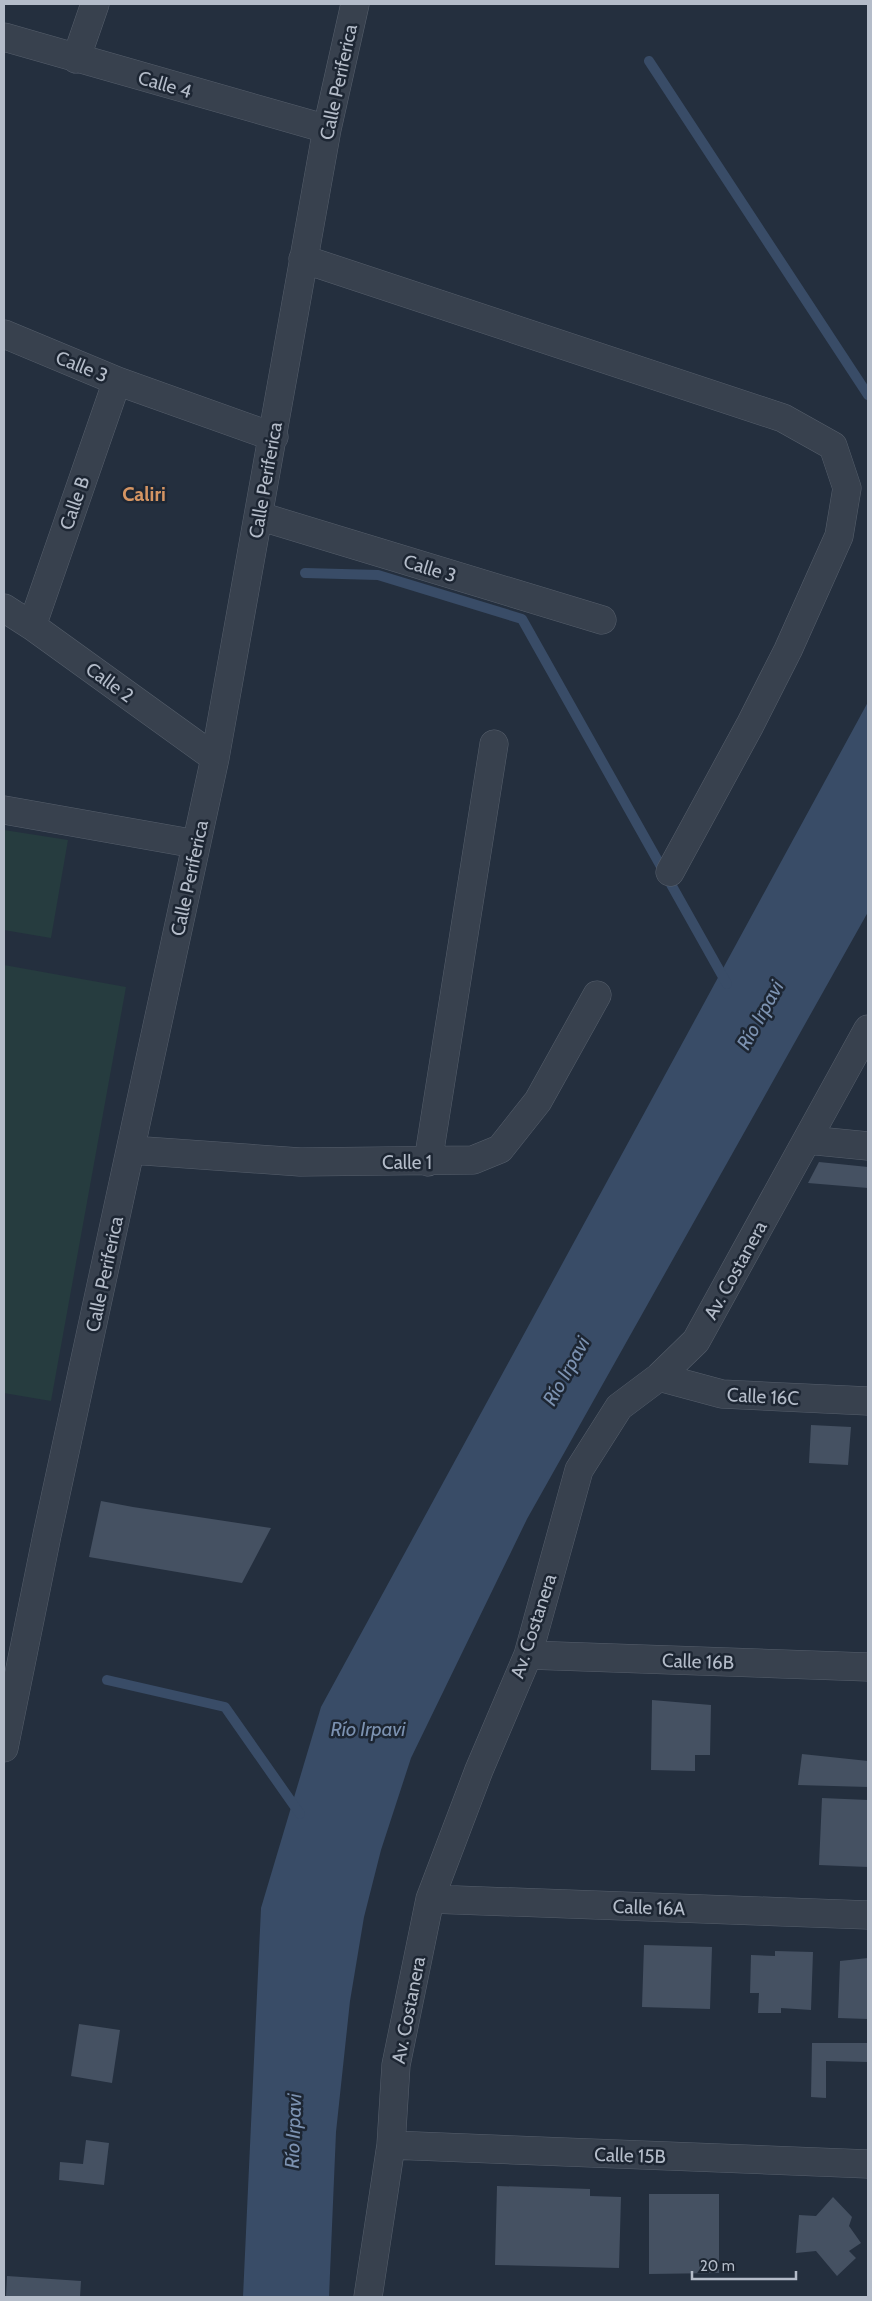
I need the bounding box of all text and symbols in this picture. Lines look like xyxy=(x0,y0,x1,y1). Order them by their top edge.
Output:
street label: Calle Periferica xyxy=(315,22,362,142)
street label: Calle 4 xyxy=(135,66,194,103)
street label: Calle 3 xyxy=(52,346,111,387)
street label: Calle Periferica xyxy=(244,420,287,540)
street label: Calle B xyxy=(55,473,94,533)
district label: Caliri xyxy=(122,482,166,506)
street label: Calle 3 xyxy=(401,550,459,587)
street label: Calle 2 xyxy=(81,657,138,707)
street label: Calle Periferica xyxy=(166,818,213,938)
water label: Río Irpavi xyxy=(731,976,789,1054)
street label: Calle 1 xyxy=(382,1151,432,1174)
street label: Calle Periferica xyxy=(81,1214,128,1334)
street label: Av. Costanera xyxy=(699,1217,772,1323)
water label: Río Irpavi xyxy=(537,1332,595,1410)
street label: Calle 16C xyxy=(726,1383,800,1410)
street label: Av. Costanera xyxy=(506,1571,561,1681)
street label: Calle 16B xyxy=(662,1649,734,1674)
water label: Río Irpavi xyxy=(331,1717,406,1741)
street label: Calle 16A xyxy=(612,1895,686,1920)
street label: Av. Costanera xyxy=(387,1955,430,2066)
water label: Río Irpavi xyxy=(280,2092,306,2169)
street label: Calle 15B xyxy=(594,2143,666,2168)
scale bar xyxy=(692,2248,796,2280)
text: 20 m xyxy=(700,2257,735,2275)

